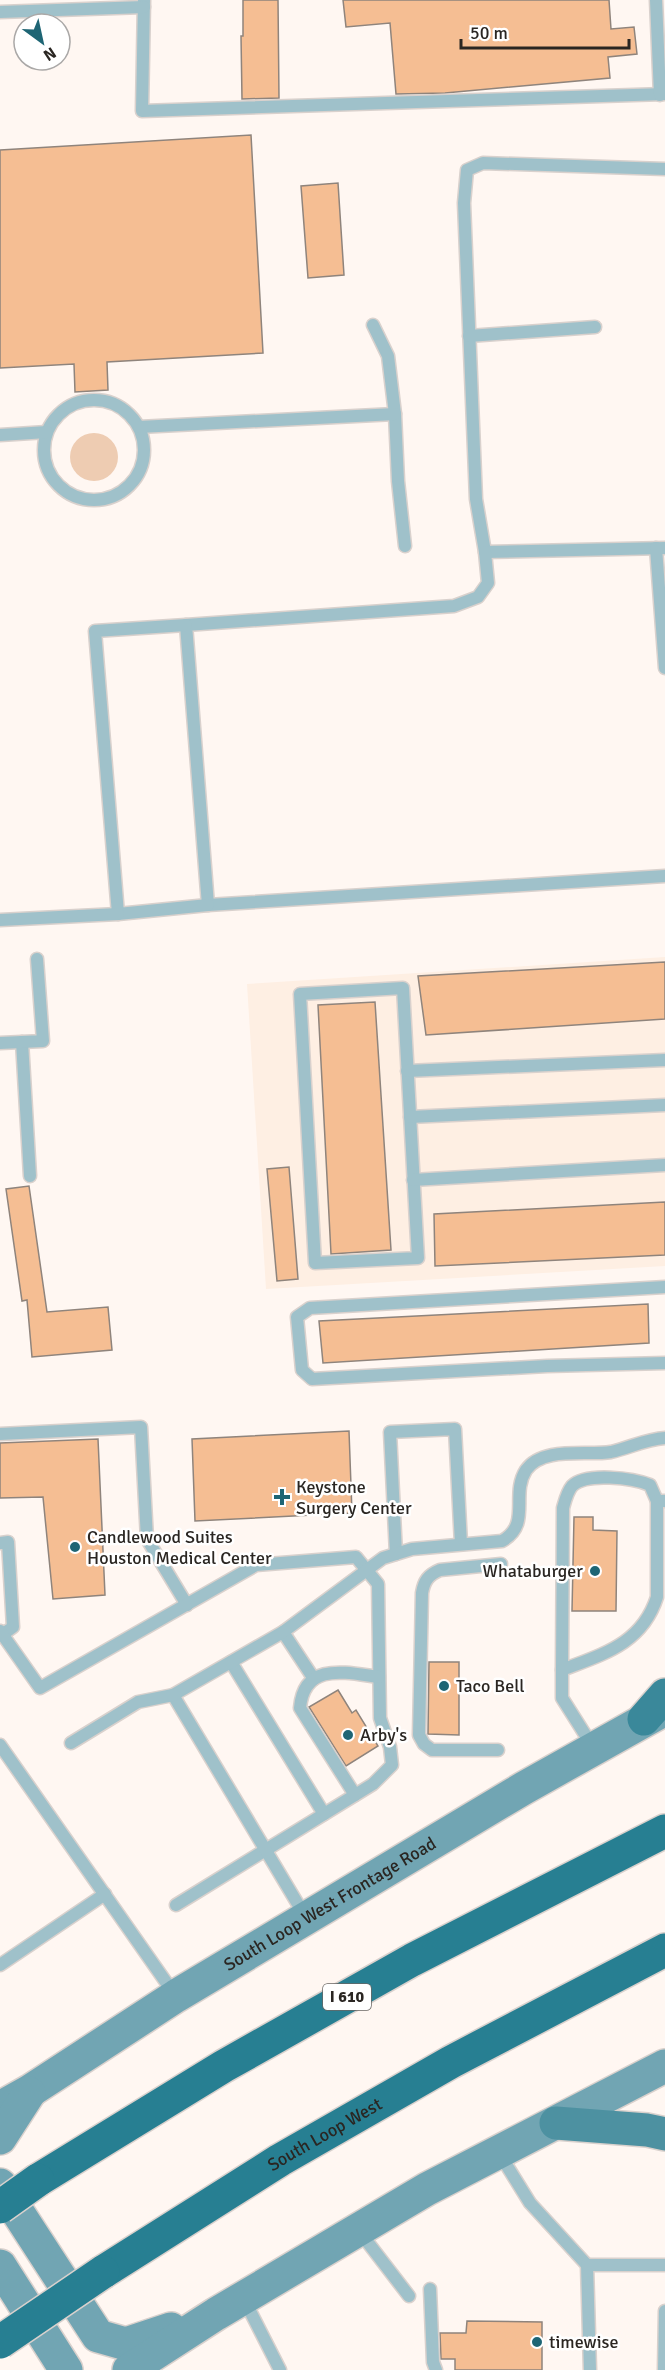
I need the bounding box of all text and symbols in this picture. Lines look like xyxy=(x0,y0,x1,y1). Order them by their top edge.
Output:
north arrow xyxy=(12,12,72,72)
scale bar xyxy=(461,12,629,50)
text: 50 m xyxy=(470,22,508,44)
text: N xyxy=(40,42,60,65)
place label: Keystone Surgery Center xyxy=(296,1476,412,1519)
marker: Keystone Surgery Center xyxy=(273,1488,291,1506)
place label: Candlewood Suites Houston Medical Center xyxy=(87,1526,272,1569)
marker: Candlewood Suites Houston Medical Center xyxy=(68,1540,82,1554)
place label: Whataburger xyxy=(483,1560,583,1582)
marker: Whataburger xyxy=(588,1564,602,1578)
place label: Taco Bell xyxy=(456,1675,525,1697)
marker: Taco Bell xyxy=(437,1679,451,1693)
place label: Arby's xyxy=(360,1724,407,1746)
marker: Arby's xyxy=(341,1728,355,1742)
street label: South Loop West Frontage Road xyxy=(220,1832,440,1976)
road number: I 610 xyxy=(323,1984,371,2010)
street label: South Loop West xyxy=(263,2093,386,2176)
place label: timewise xyxy=(549,2331,618,2353)
marker: timewise xyxy=(530,2335,544,2349)

